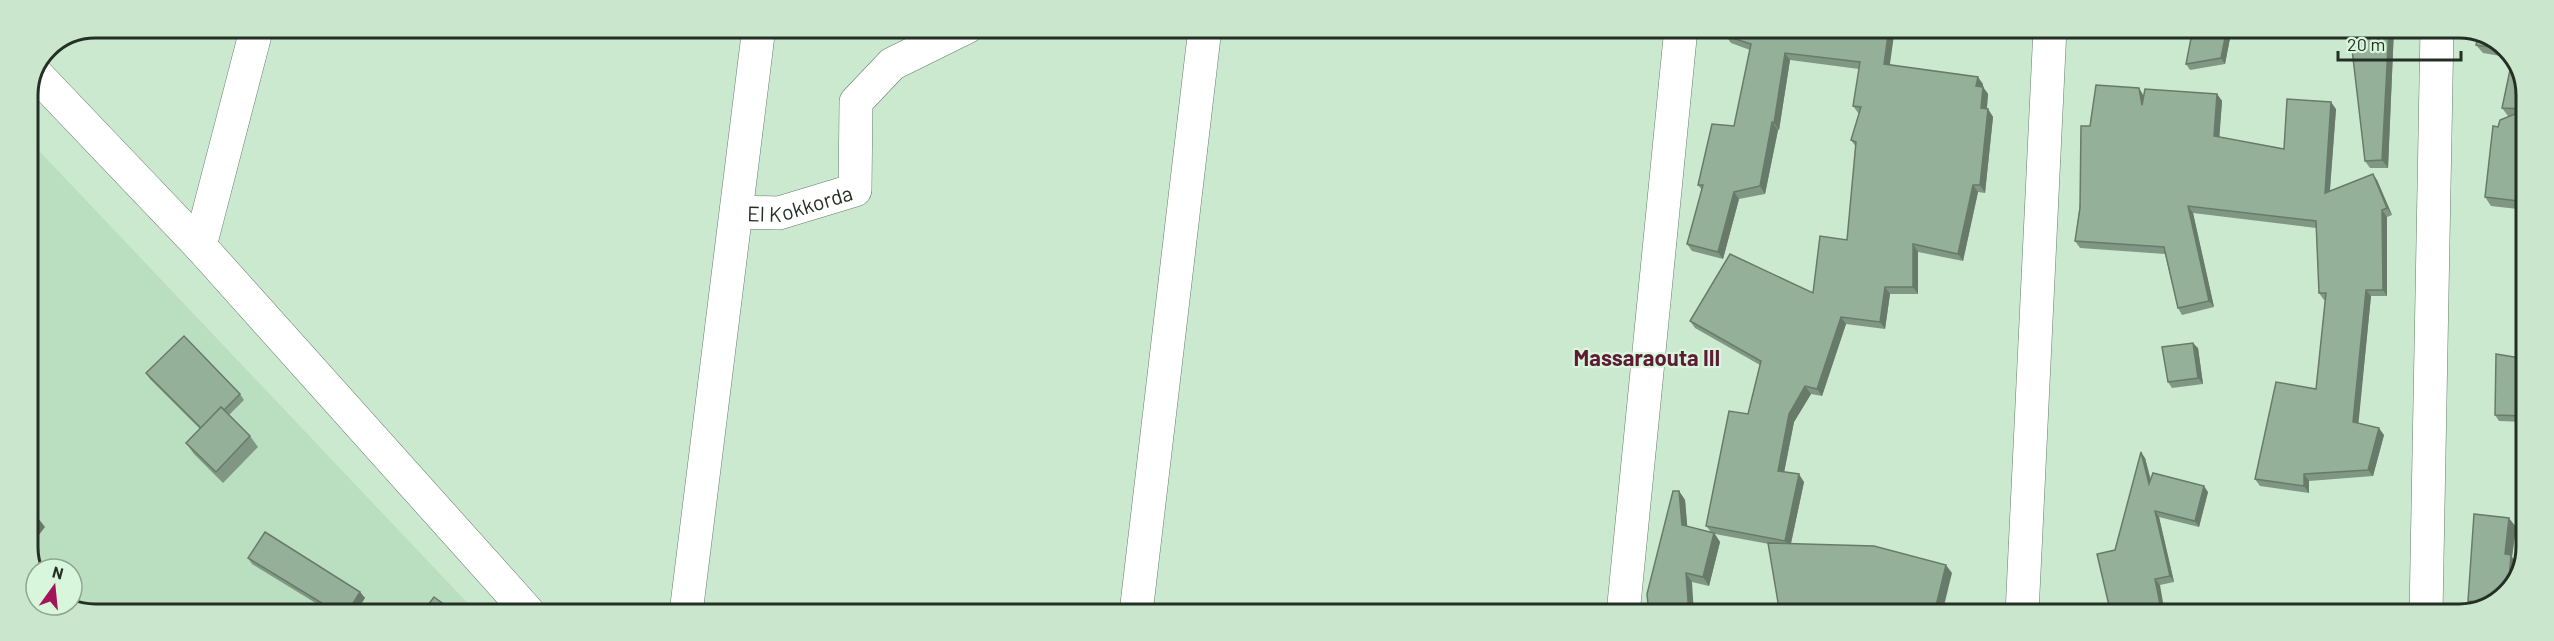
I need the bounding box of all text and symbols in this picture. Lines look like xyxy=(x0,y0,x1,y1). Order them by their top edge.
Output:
scale bar xyxy=(2338,24,2461,62)
text: 20 m xyxy=(2347,33,2385,55)
street label: El Kokkorda xyxy=(747,179,855,226)
district label: Massaraouta III xyxy=(1574,344,1720,370)
north arrow xyxy=(24,557,84,617)
text: N xyxy=(50,561,66,583)

